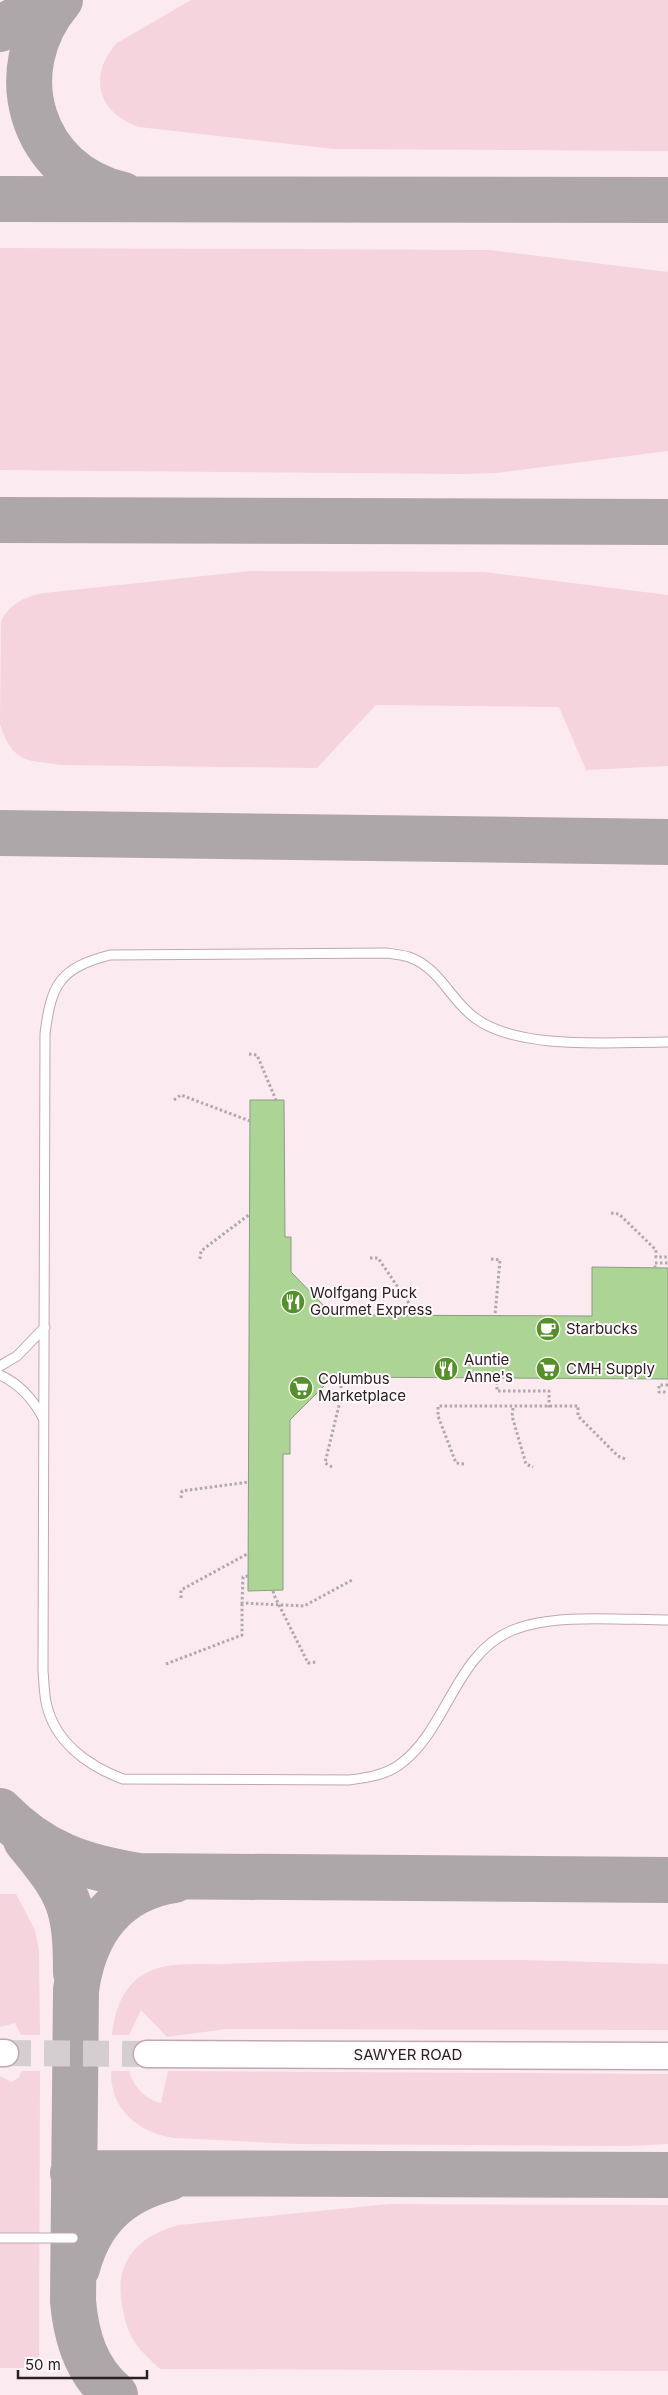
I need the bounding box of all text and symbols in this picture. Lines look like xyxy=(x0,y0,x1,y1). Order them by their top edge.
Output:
place label: Wolfgang Puck Gourmet Express xyxy=(310,1283,432,1319)
restaurant icon: Wolfgang Puck Gourmet Express xyxy=(280,1289,306,1315)
cafe icon: Starbucks xyxy=(535,1316,561,1342)
place label: Starbucks xyxy=(566,1319,638,1338)
place label: Auntie Anne's xyxy=(464,1350,513,1386)
restaurant icon: Auntie Anne's xyxy=(433,1356,459,1382)
supermarket icon: CMH Supply xyxy=(535,1356,561,1382)
place label: CMH Supply xyxy=(566,1359,655,1378)
place label: Columbus Marketplace xyxy=(318,1369,406,1405)
supermarket icon: Columbus Marketplace xyxy=(288,1375,314,1401)
street label: SAWYER ROAD xyxy=(354,2045,462,2064)
scale bar xyxy=(18,2348,146,2380)
text: 50 m xyxy=(25,2355,61,2374)

